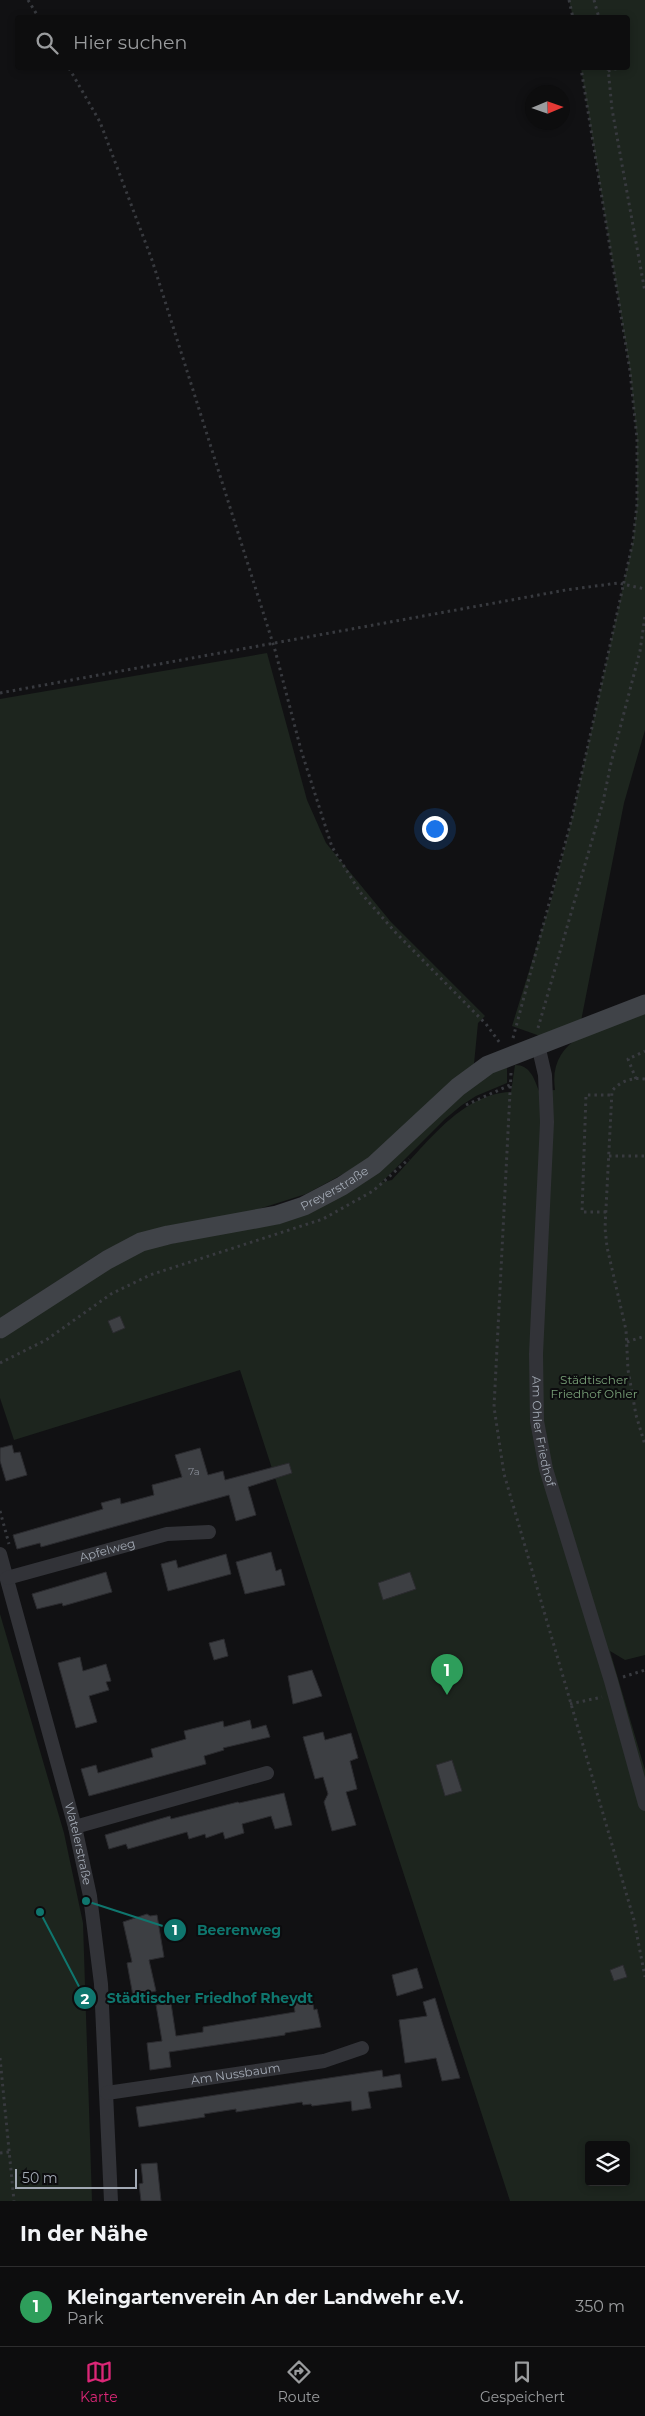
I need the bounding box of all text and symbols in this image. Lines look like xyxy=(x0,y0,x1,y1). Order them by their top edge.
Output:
search box xyxy=(15,15,630,70)
icon: search xyxy=(33,29,61,57)
text: Hier suchen xyxy=(73,31,187,54)
north arrow xyxy=(525,85,570,130)
your location xyxy=(422,816,448,842)
street label: Preyerstraße xyxy=(298,1163,371,1214)
park label: Städtischer Friedhof Ohler xyxy=(550,1372,638,1401)
street label: Am Ohler Friedhof xyxy=(529,1376,559,1489)
house number: 7a xyxy=(188,1465,200,1478)
street label: Apfelweg xyxy=(78,1535,137,1565)
pin: 1 xyxy=(431,1654,463,1695)
street label: Watelerstraße xyxy=(62,1800,95,1886)
callout: Beerenweg xyxy=(162,1916,291,1945)
text: 1 xyxy=(172,1920,178,1939)
text: Beerenweg xyxy=(197,1921,281,1939)
callout: Städtischer Friedhof Rheydt xyxy=(72,1984,323,2013)
text: 2 xyxy=(81,1989,90,2008)
text: Städtischer Friedhof Rheydt xyxy=(107,1989,313,2007)
street label: Am Nussbaum xyxy=(190,2060,281,2088)
map controls xyxy=(585,2141,630,2186)
button: layers xyxy=(585,2141,630,2186)
scale bar xyxy=(15,2166,138,2189)
text: 50 m xyxy=(22,2169,58,2187)
text: In der Nähe xyxy=(20,2221,148,2246)
text: Kleingartenverein An der Landwehr e.V. xyxy=(67,2286,464,2309)
text: 1 xyxy=(33,2297,39,2316)
text: 350 m xyxy=(575,2297,625,2316)
text: Park xyxy=(67,2309,104,2328)
tab: Karte xyxy=(80,2358,118,2406)
tab: Route xyxy=(278,2358,320,2406)
tab: Gespeichert xyxy=(480,2358,565,2406)

